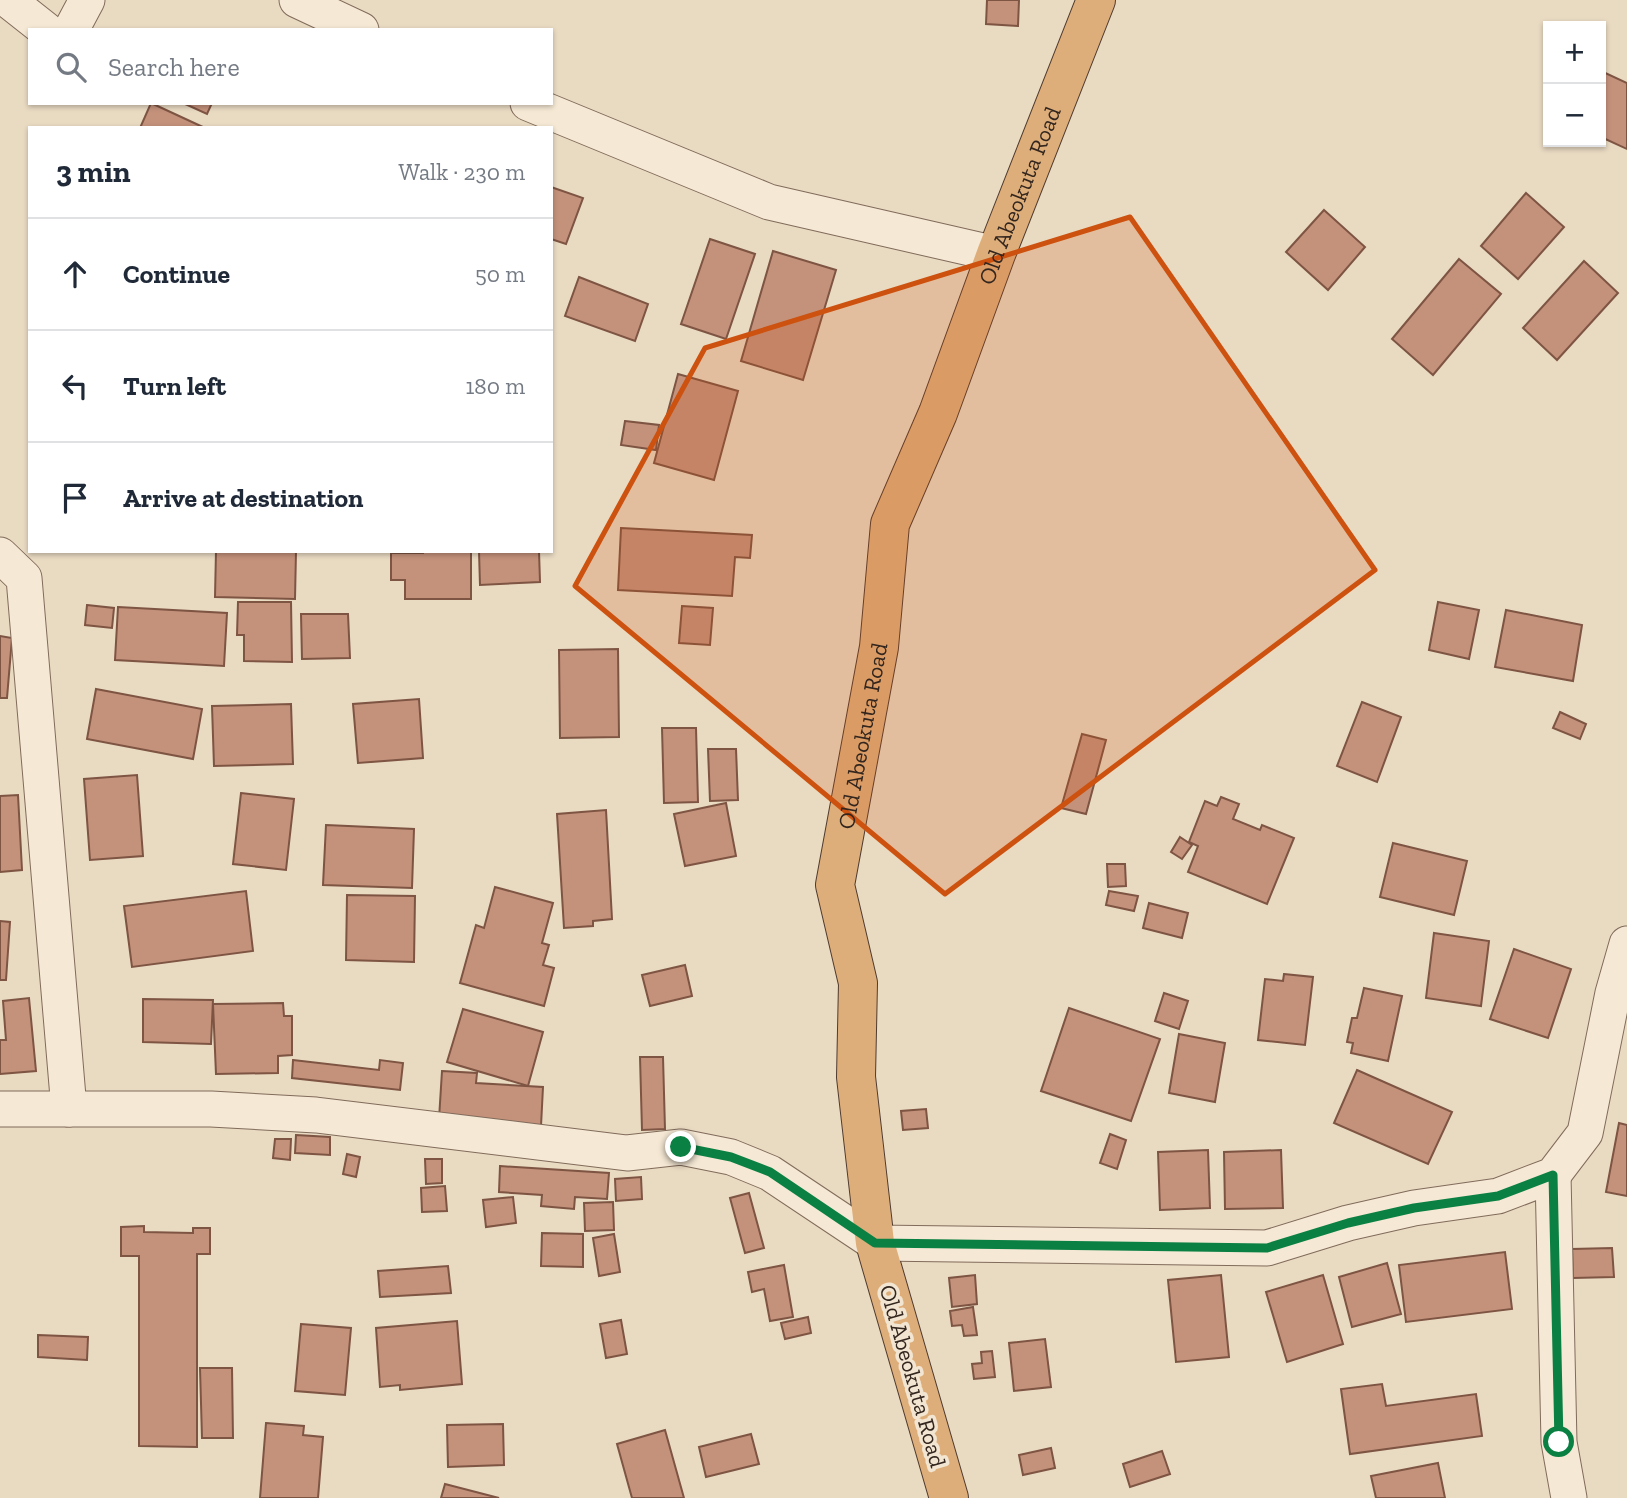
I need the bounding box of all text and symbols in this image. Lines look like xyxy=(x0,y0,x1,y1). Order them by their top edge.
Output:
map controls xyxy=(1543,21,1606,147)
button: + xyxy=(1543,21,1606,84)
search box xyxy=(28,28,553,105)
icon: search xyxy=(52,48,90,86)
text: Search here xyxy=(108,51,240,83)
button: − xyxy=(1543,84,1606,147)
street label: Old Abeokuta Road xyxy=(972,102,1067,288)
text: 3 min xyxy=(56,154,131,190)
text: Walk · 230 m xyxy=(398,158,525,186)
icon: ahead xyxy=(56,255,94,293)
text: Continue xyxy=(123,258,230,290)
text: 50 m xyxy=(475,260,525,288)
icon: left xyxy=(56,367,94,405)
text: Turn left xyxy=(123,370,226,402)
text: 180 m xyxy=(465,372,525,400)
icon: arrive xyxy=(56,479,94,517)
text: Arrive at destination xyxy=(123,482,363,514)
street label: Old Abeokuta Road xyxy=(832,640,894,831)
route end xyxy=(665,1131,696,1162)
street label: Old Abeokuta Road xyxy=(874,1281,953,1471)
route start xyxy=(1543,1426,1574,1457)

